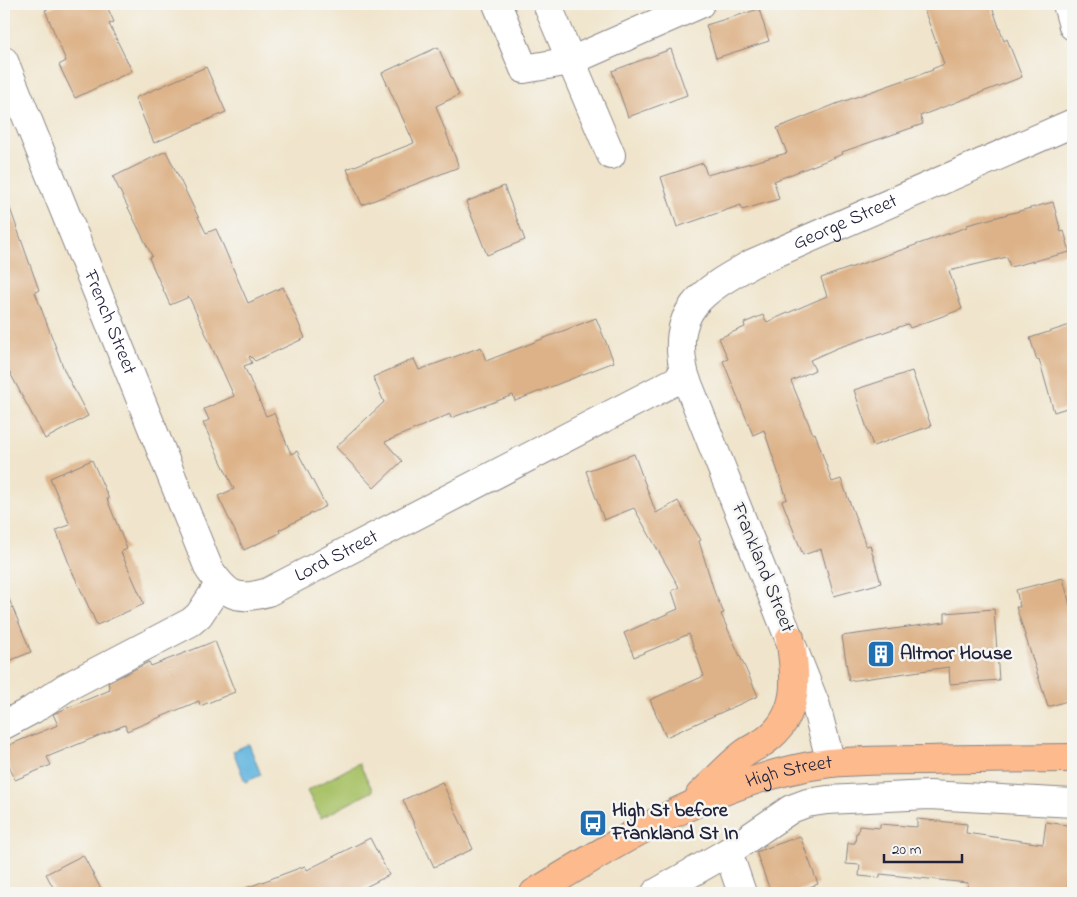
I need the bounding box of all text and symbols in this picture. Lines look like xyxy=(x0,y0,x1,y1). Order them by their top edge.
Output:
street label: George Street xyxy=(789,187,903,258)
street label: French Street xyxy=(75,265,144,379)
street label: Frankland Street xyxy=(722,498,801,637)
street label: Lord Street xyxy=(290,523,384,590)
building icon: Altmor House xyxy=(866,639,896,669)
place label: Altmor House xyxy=(900,640,1013,669)
street label: High Street xyxy=(742,748,834,797)
place label: High St before Frankland St In xyxy=(611,797,738,849)
bus stop icon: High St before Frankland St In xyxy=(578,808,608,838)
scale bar xyxy=(884,832,962,864)
text: 20 m xyxy=(892,839,922,861)

